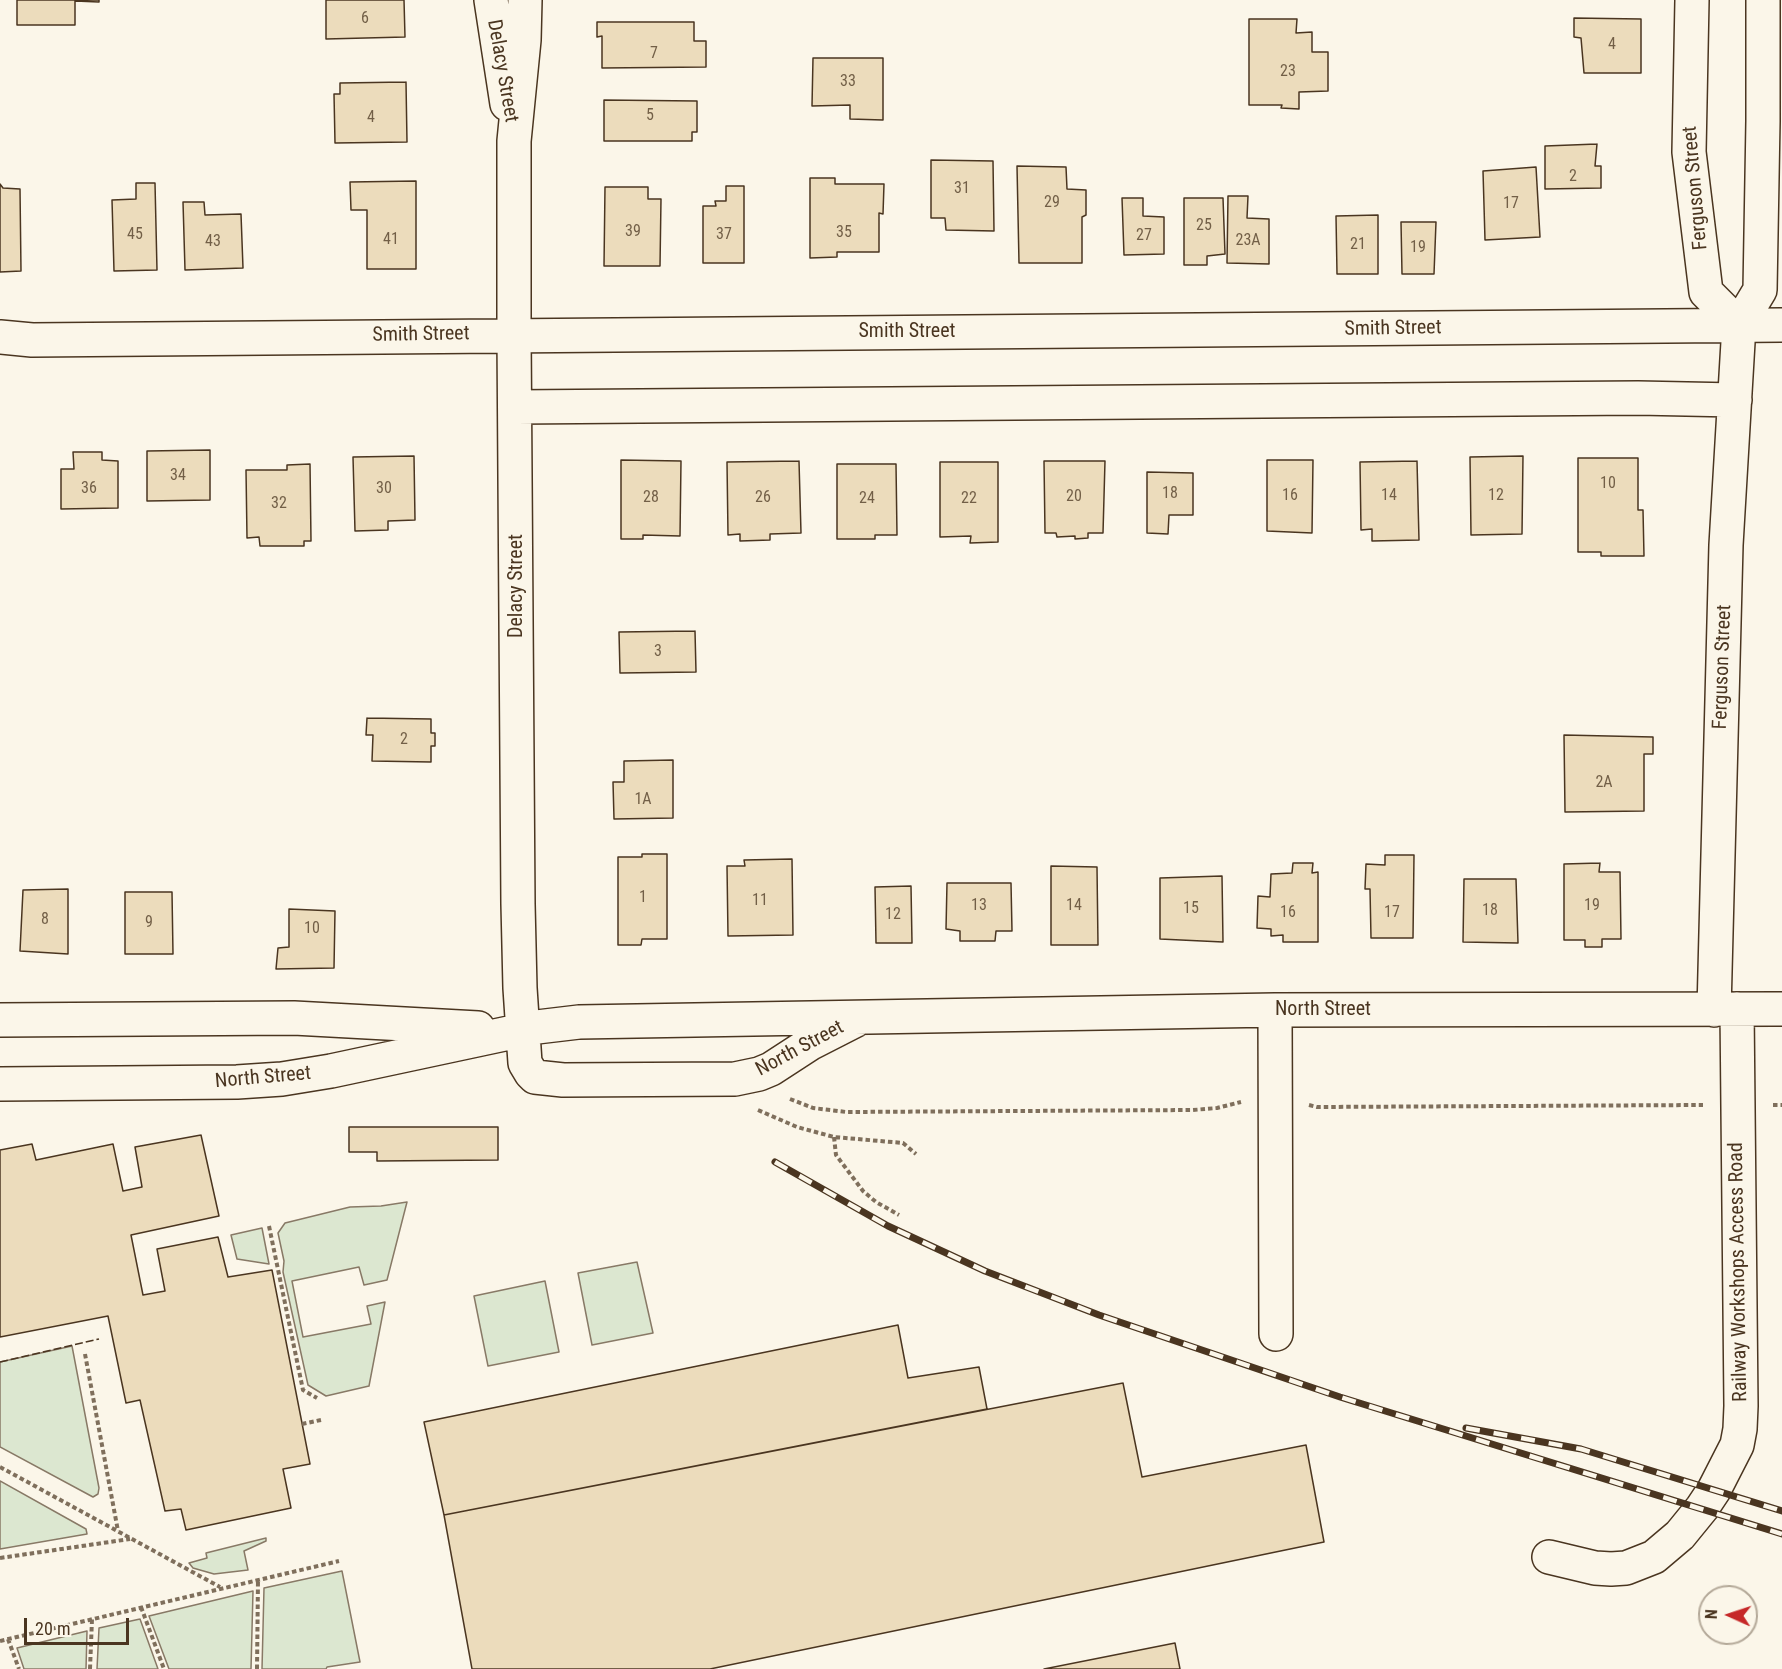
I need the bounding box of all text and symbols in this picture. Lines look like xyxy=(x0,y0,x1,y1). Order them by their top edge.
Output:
house number: 6 xyxy=(361,9,369,29)
street label: Delacy Street xyxy=(481,18,523,124)
house number: 4 xyxy=(1608,35,1616,55)
house number: 7 xyxy=(650,44,658,64)
house number: 23 xyxy=(1280,62,1296,82)
house number: 33 xyxy=(840,72,856,92)
house number: 5 xyxy=(646,106,654,126)
house number: 4 xyxy=(367,108,375,128)
street label: Ferguson Street xyxy=(1679,125,1713,251)
house number: 2 xyxy=(1569,167,1577,187)
house number: 31 xyxy=(954,179,970,199)
house number: 29 xyxy=(1044,193,1060,213)
house number: 17 xyxy=(1503,194,1519,214)
house number: 25 xyxy=(1196,216,1212,236)
house number: 39 xyxy=(625,222,641,242)
house number: 35 xyxy=(836,223,852,243)
house number: 45 xyxy=(127,225,143,245)
house number: 37 xyxy=(716,225,732,245)
house number: 27 xyxy=(1136,226,1152,246)
house number: 41 xyxy=(383,230,399,250)
house number: 23A xyxy=(1235,231,1261,251)
house number: 43 xyxy=(205,232,221,252)
house number: 21 xyxy=(1350,235,1366,255)
house number: 19 xyxy=(1410,238,1426,258)
street label: Smith Street xyxy=(1344,316,1442,342)
street label: Smith Street xyxy=(858,320,956,344)
street label: Smith Street xyxy=(372,322,470,348)
house number: 34 xyxy=(170,466,186,486)
house number: 10 xyxy=(1600,474,1616,494)
house number: 36 xyxy=(81,479,97,499)
house number: 30 xyxy=(376,479,392,499)
house number: 18 xyxy=(1162,484,1178,504)
house number: 16 xyxy=(1282,486,1298,506)
house number: 14 xyxy=(1381,486,1397,506)
house number: 12 xyxy=(1488,486,1504,506)
house number: 20 xyxy=(1066,487,1082,507)
house number: 28 xyxy=(643,488,659,508)
house number: 26 xyxy=(755,488,771,508)
house number: 24 xyxy=(859,489,875,509)
house number: 22 xyxy=(961,489,977,509)
house number: 32 xyxy=(271,494,287,514)
street label: Delacy Street xyxy=(505,534,529,638)
street label: Ferguson Street xyxy=(1709,604,1737,730)
house number: 3 xyxy=(654,642,662,662)
house number: 2 xyxy=(400,730,408,750)
house number: 2A xyxy=(1595,773,1613,793)
house number: 1A xyxy=(634,790,652,810)
house number: 1 xyxy=(639,888,647,908)
house number: 11 xyxy=(752,891,768,911)
house number: 13 xyxy=(971,896,987,916)
house number: 14 xyxy=(1066,896,1082,916)
house number: 19 xyxy=(1584,896,1600,916)
house number: 15 xyxy=(1183,899,1199,919)
house number: 18 xyxy=(1482,901,1498,921)
house number: 16 xyxy=(1280,903,1296,923)
house number: 17 xyxy=(1384,903,1400,923)
house number: 12 xyxy=(885,905,901,925)
house number: 8 xyxy=(41,910,49,930)
house number: 9 xyxy=(145,913,153,933)
house number: 10 xyxy=(304,919,320,939)
street label: North Street xyxy=(1275,998,1371,1022)
street label: North Street xyxy=(752,1016,848,1082)
street label: North Street xyxy=(214,1062,312,1094)
street label: Railway Workshops Access Road xyxy=(1725,1142,1753,1402)
north arrow xyxy=(1698,1585,1758,1645)
scale bar xyxy=(27,1606,132,1644)
text: N xyxy=(1702,1609,1721,1620)
text: 20 m xyxy=(35,1618,70,1639)

